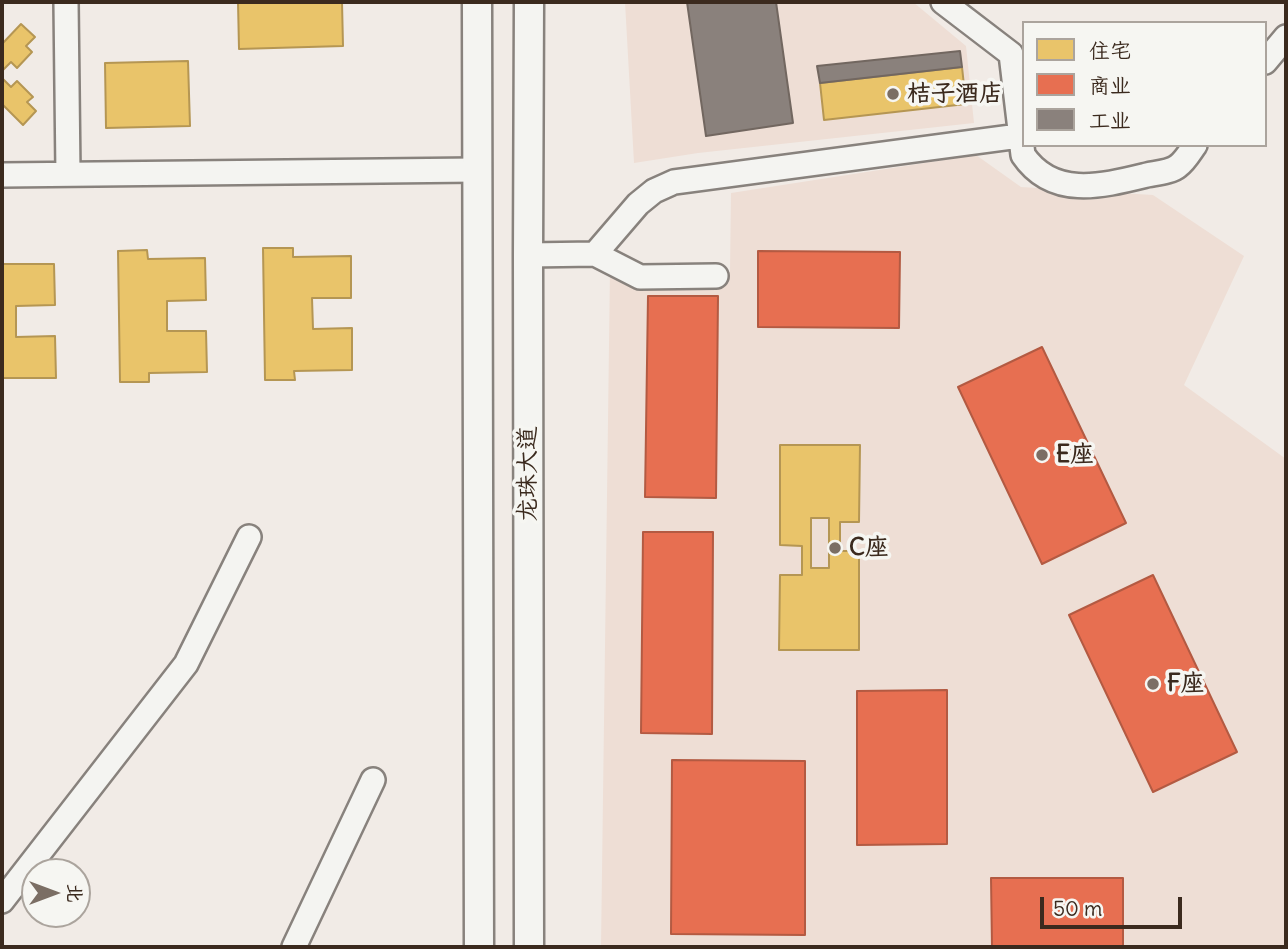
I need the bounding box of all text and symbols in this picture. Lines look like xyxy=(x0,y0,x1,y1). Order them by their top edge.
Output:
legend xyxy=(1022,21,1267,147)
text: 住宅 xyxy=(1089,37,1131,64)
text: 商业 xyxy=(1089,72,1131,99)
place label: 桔子酒店 xyxy=(907,80,1003,108)
marker: 桔子酒店 xyxy=(885,86,901,102)
text: 工业 xyxy=(1089,107,1131,134)
street label: 龙珠大道 xyxy=(514,426,542,522)
place label: E座 xyxy=(1056,441,1094,469)
marker: E座 xyxy=(1034,447,1050,463)
place label: C座 xyxy=(849,534,889,562)
marker: C座 xyxy=(827,540,843,556)
place label: F座 xyxy=(1167,670,1205,698)
marker: F座 xyxy=(1145,676,1161,692)
north arrow xyxy=(21,858,91,928)
text: 北 xyxy=(63,883,87,903)
scale bar xyxy=(1043,883,1185,927)
text: 50 m xyxy=(1053,895,1102,922)

